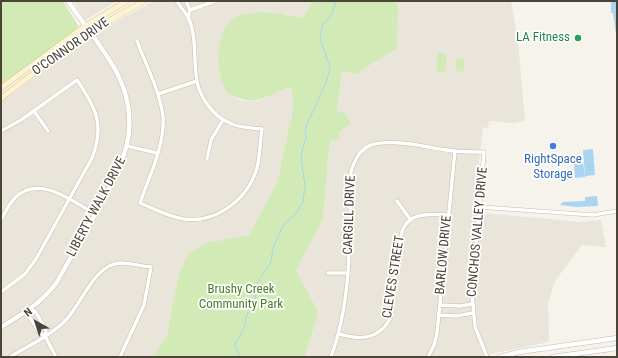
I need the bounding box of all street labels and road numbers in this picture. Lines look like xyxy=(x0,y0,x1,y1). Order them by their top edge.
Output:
street label: O'CONNOR DRIVE xyxy=(30,15,112,79)
street label: LIBERTY WALK DRIVE xyxy=(64,154,130,260)
street label: CONCHOS VALLEY DRIVE xyxy=(465,166,491,298)
street label: CARGILL DRIVE xyxy=(341,175,359,255)
street label: BARLOW DRIVE xyxy=(433,215,455,295)
street label: CLEVES STREET xyxy=(380,234,408,320)

